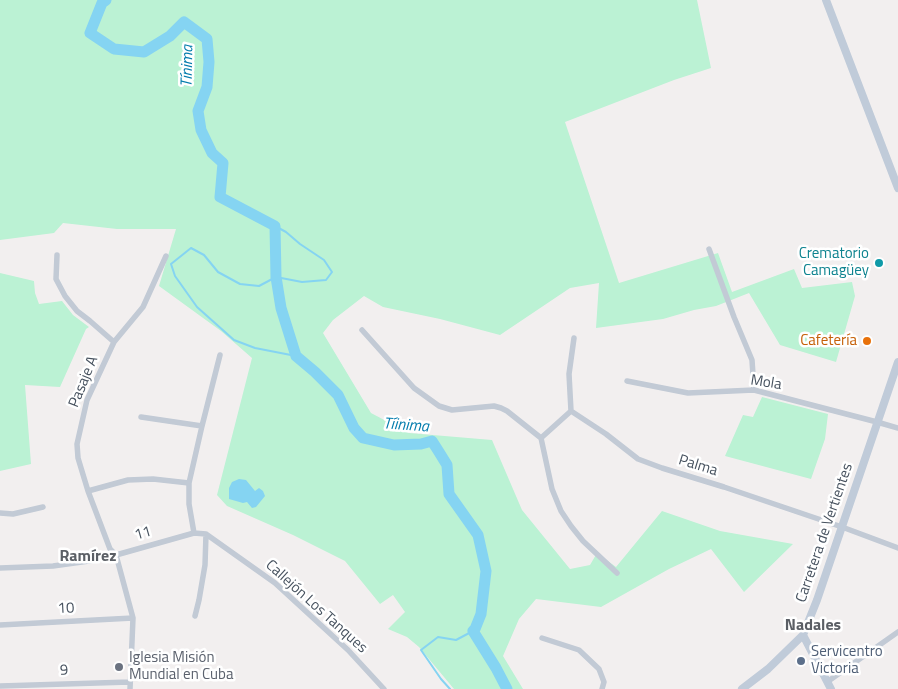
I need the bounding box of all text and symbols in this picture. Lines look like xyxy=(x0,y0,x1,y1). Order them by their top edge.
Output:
water label: Tínima xyxy=(178,45,198,87)
place label: Crematorio Camagüey xyxy=(799,245,869,280)
marker: Crematorio Camagüey xyxy=(873,257,885,269)
place label: Cafetería xyxy=(800,332,857,350)
marker: Cafetería xyxy=(861,335,873,347)
street label: Pasaje A xyxy=(66,354,102,410)
street label: Mola xyxy=(749,372,783,394)
water label: Tíinima xyxy=(382,415,430,437)
street label: Palma xyxy=(676,452,720,480)
street label: Carretera de Vertientes xyxy=(793,461,857,605)
street label: 11 xyxy=(132,523,154,545)
district label: Ramírez xyxy=(60,547,116,567)
street label: Callejón Los Tanques xyxy=(261,557,371,657)
street label: 10 xyxy=(57,600,75,618)
district label: Nadales xyxy=(785,616,841,636)
place label: Servicentro Victoria xyxy=(811,643,883,678)
place label: Iglesia Misión Mundial en Cuba xyxy=(129,649,233,684)
marker: Servicentro Victoria xyxy=(795,655,807,667)
marker: Iglesia Misión Mundial en Cuba xyxy=(113,661,125,673)
street label: 9 xyxy=(59,662,69,680)

